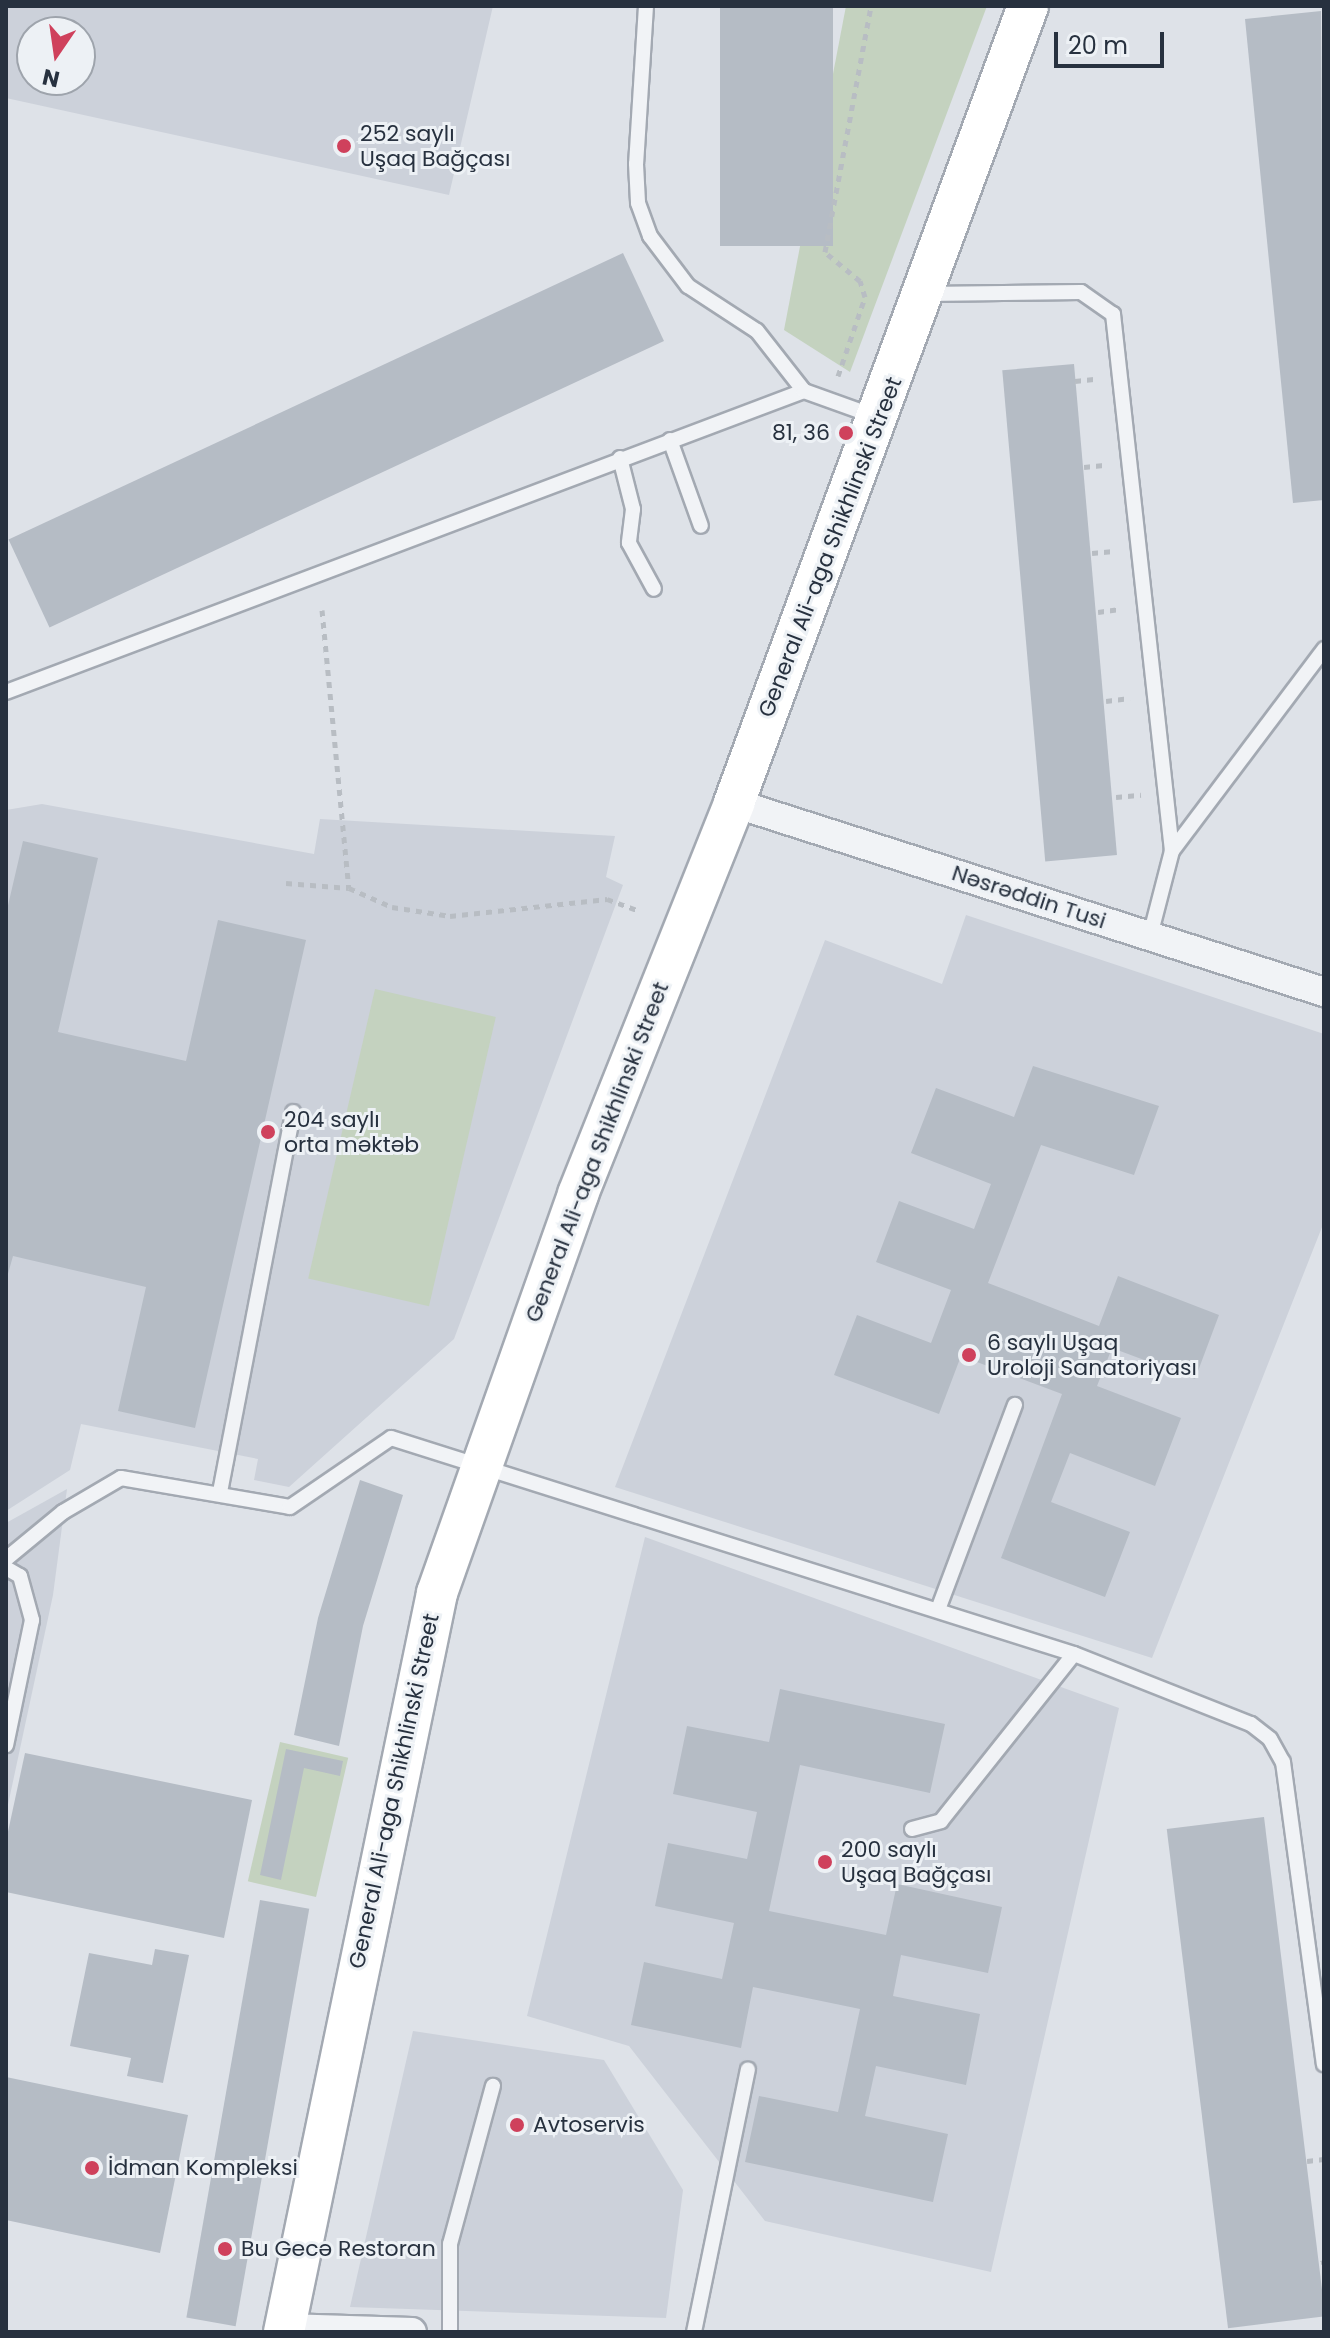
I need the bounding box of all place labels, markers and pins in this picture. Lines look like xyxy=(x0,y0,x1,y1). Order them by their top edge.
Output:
place label: 252 saylı Uşaq Bağçası xyxy=(360,120,510,172)
marker: 252 saylı Uşaq Bağçası xyxy=(335,137,353,155)
place label: 81, 36 xyxy=(772,420,830,446)
marker: 81, 36 xyxy=(837,424,855,442)
place label: 204 saylı orta məktəb xyxy=(284,1106,419,1158)
marker: 204 saylı orta məktəb xyxy=(259,1123,277,1141)
place label: 6 saylı Uşaq Uroloji Sanatoriyası xyxy=(987,1329,1197,1380)
marker: 6 saylı Uşaq Uroloji Sanatoriyası xyxy=(958,1344,980,1366)
place label: 200 saylı Uşaq Bağçası xyxy=(841,1836,991,1888)
marker: 200 saylı Uşaq Bağçası xyxy=(816,1853,834,1871)
place label: Avtoservis xyxy=(533,2112,645,2138)
marker: Avtoservis xyxy=(508,2116,526,2134)
place label: İdman Kompleksi xyxy=(108,2155,298,2181)
marker: İdman Kompleksi xyxy=(83,2159,101,2177)
place label: Bu Gecə Restoran xyxy=(241,2236,436,2262)
marker: Bu Gecə Restoran xyxy=(216,2240,234,2258)

